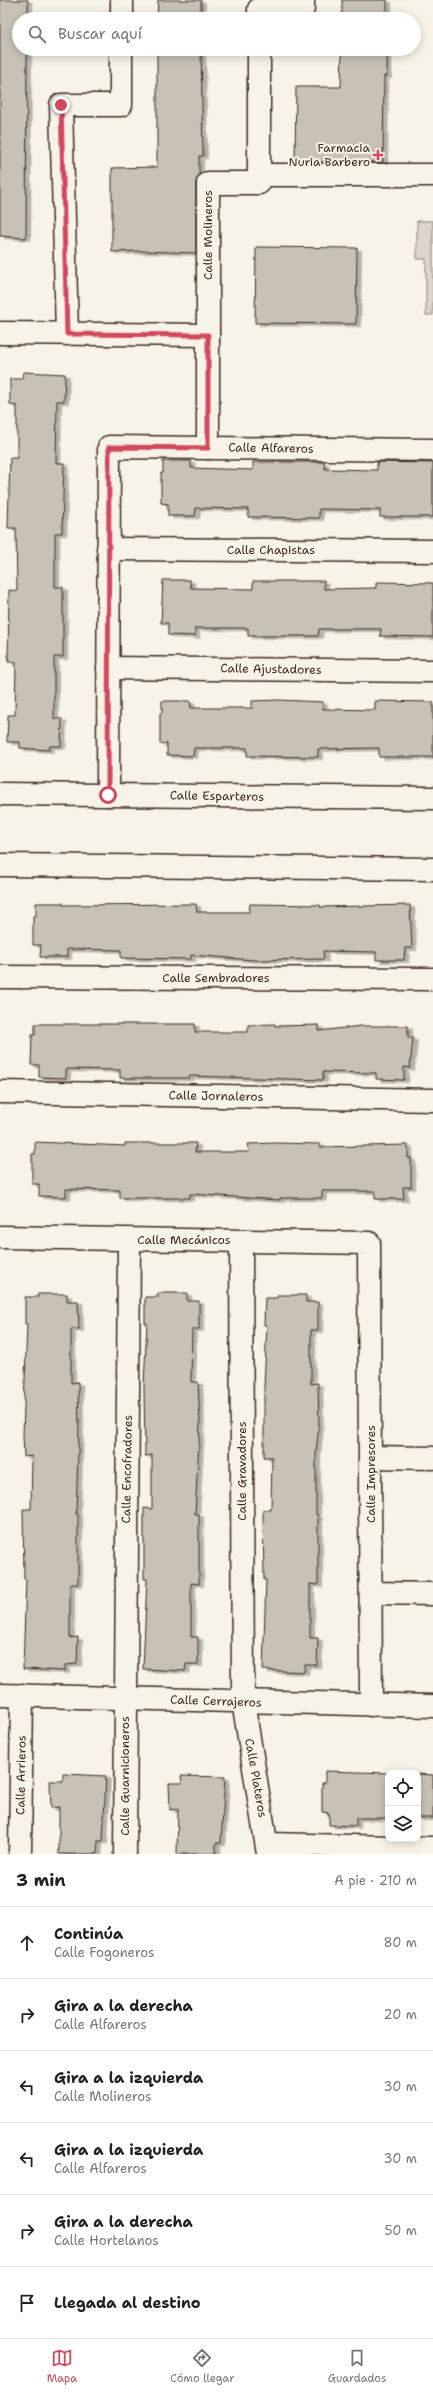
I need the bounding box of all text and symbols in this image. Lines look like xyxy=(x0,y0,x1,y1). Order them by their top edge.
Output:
search box xyxy=(12,12,421,56)
icon: search xyxy=(26,23,48,45)
text: Buscar aquí xyxy=(58,24,142,44)
route end xyxy=(52,96,70,114)
place label: Farmacia Nuria Barbero xyxy=(289,140,371,170)
marker: Farmacia Nuria Barbero xyxy=(373,150,383,160)
street label: Calle Molineros xyxy=(200,190,216,280)
street label: Calle Alfareros xyxy=(228,439,314,457)
street label: Calle Chapistas xyxy=(227,542,315,558)
street label: Calle Ajustadores xyxy=(220,660,322,678)
route start xyxy=(99,786,117,804)
street label: Calle Esparteros xyxy=(170,787,264,805)
street label: Calle Sembradores xyxy=(162,970,270,986)
street label: Calle Jornaleros xyxy=(168,1087,264,1105)
street label: Calle Mecánicos xyxy=(137,1232,231,1248)
street label: Calle Encofradores xyxy=(118,1414,136,1523)
street label: Calle Gravadores xyxy=(234,1421,250,1521)
street label: Calle Impresores xyxy=(363,1425,379,1523)
street label: Calle Cerrajeros xyxy=(170,1691,262,1711)
street label: Calle Guarnicioneros xyxy=(117,1716,133,1836)
street label: Calle Arrieros xyxy=(12,1735,30,1815)
street label: Calle Plateros xyxy=(241,1737,271,1819)
map controls xyxy=(385,1770,421,1842)
button: locate xyxy=(385,1770,421,1806)
button: layers xyxy=(385,1806,421,1842)
text: 3 min xyxy=(16,1869,66,1891)
text: A pie · 210 m xyxy=(334,1872,417,1889)
text: Continúa xyxy=(54,1924,123,1944)
icon: ahead xyxy=(16,1932,38,1954)
text: 80 m xyxy=(383,1934,417,1951)
text: Calle Fogoneros xyxy=(54,1944,154,1961)
text: Gira a la derecha xyxy=(54,1996,193,2016)
icon: right xyxy=(16,2004,38,2026)
text: 20 m xyxy=(384,2006,417,2023)
text: Calle Alfareros xyxy=(54,2016,147,2033)
text: Gira a la izquierda xyxy=(54,2068,203,2088)
icon: left xyxy=(16,2076,38,2098)
text: 30 m xyxy=(383,2078,417,2095)
text: Calle Molineros xyxy=(54,2088,152,2105)
text: Gira a la izquierda xyxy=(54,2140,203,2160)
icon: left xyxy=(16,2148,38,2170)
text: 30 m xyxy=(383,2150,417,2167)
text: Calle Alfareros xyxy=(54,2160,147,2177)
text: Gira a la derecha xyxy=(54,2212,193,2232)
icon: right xyxy=(16,2220,38,2242)
text: 50 m xyxy=(384,2222,417,2239)
text: Calle Hortelanos xyxy=(54,2232,159,2249)
icon: arrive xyxy=(16,2292,38,2314)
text: Llegada al destino xyxy=(54,2293,201,2313)
tab: Mapa xyxy=(47,2347,77,2386)
tab: Cómo llegar xyxy=(170,2347,234,2386)
tab: Guardados xyxy=(328,2347,386,2386)

